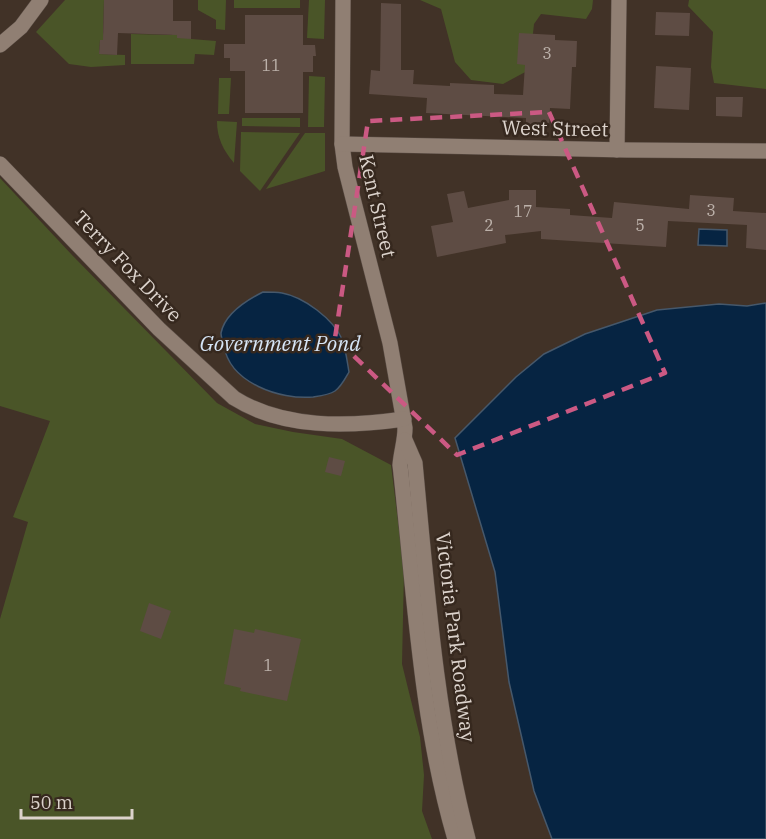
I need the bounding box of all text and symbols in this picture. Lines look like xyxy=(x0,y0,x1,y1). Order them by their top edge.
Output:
house number: 3 xyxy=(542,43,552,63)
house number: 11 xyxy=(261,55,281,75)
street label: West Street xyxy=(501,114,609,142)
street label: Kent Street xyxy=(353,152,403,260)
house number: 3 xyxy=(706,200,716,220)
house number: 17 xyxy=(513,201,533,221)
street label: Terry Fox Drive xyxy=(68,204,188,328)
house number: 2 xyxy=(484,215,494,235)
house number: 5 xyxy=(635,215,645,235)
water label: Government Pond xyxy=(199,329,361,357)
street label: Victoria Park Roadway xyxy=(430,530,482,744)
house number: 1 xyxy=(263,655,273,675)
scale bar xyxy=(21,782,132,820)
text: 50 m xyxy=(30,791,73,814)

